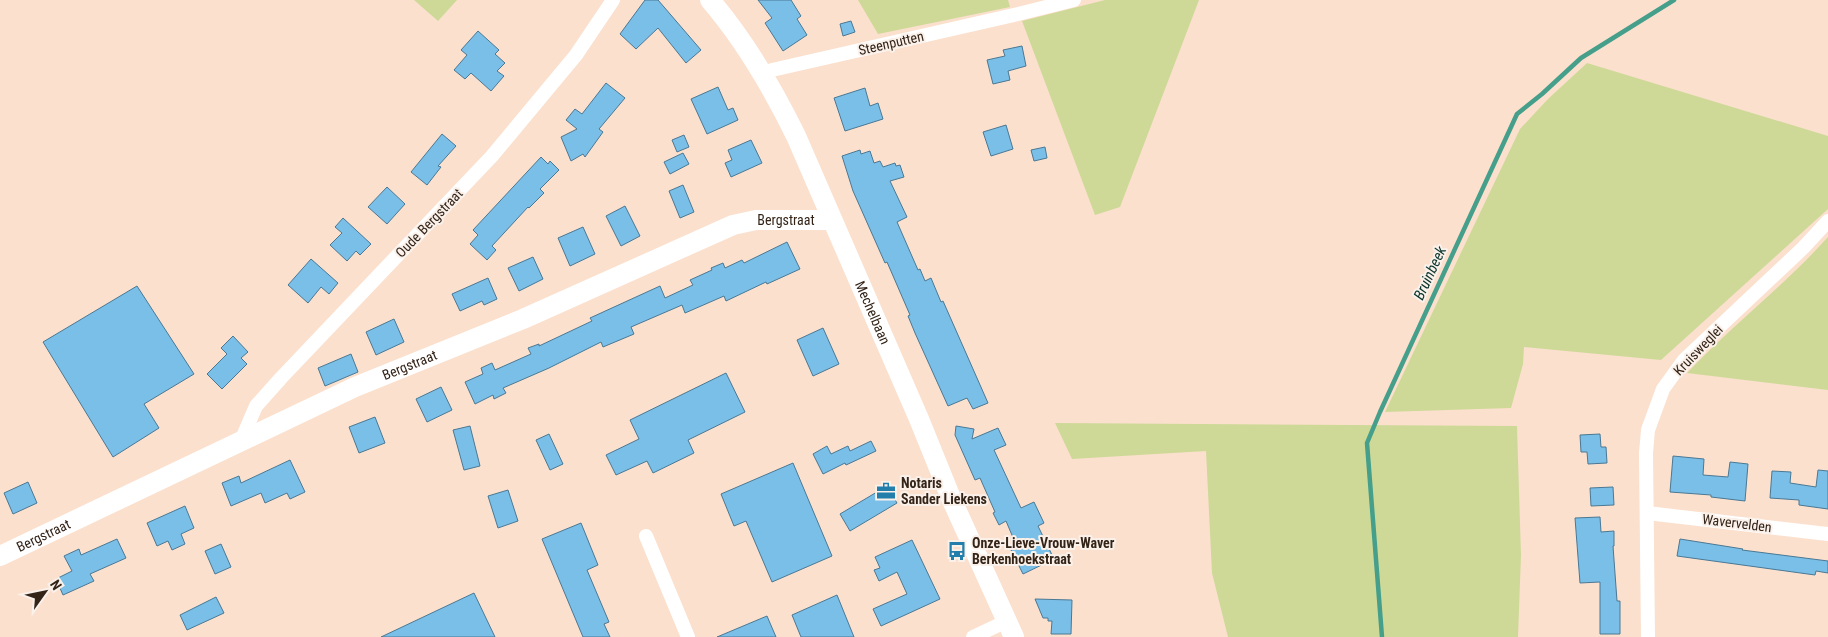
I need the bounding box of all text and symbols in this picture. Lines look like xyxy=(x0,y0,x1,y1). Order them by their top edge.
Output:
street label: Steenputten xyxy=(857,28,925,58)
street label: Oude Bergstraat xyxy=(392,185,466,261)
street label: Bergstraat xyxy=(757,212,815,228)
water label: Bruinbeek xyxy=(1410,243,1450,303)
street label: Mechelbaan xyxy=(852,279,894,347)
street label: Kruisweglei xyxy=(1670,321,1726,379)
street label: Bergstraat xyxy=(380,347,439,383)
place label: Notaris Sander Liekens xyxy=(901,475,987,507)
office icon: Notaris Sander Liekens xyxy=(875,480,897,502)
street label: Wavervelden xyxy=(1701,511,1773,535)
street label: Bergstraat xyxy=(14,516,73,555)
place label: Onze-Lieve-Vrouw-Waver Berkenhoekstraat xyxy=(972,535,1115,567)
bus stop icon: Onze-Lieve-Vrouw-Waver Berkenhoekstraat xyxy=(946,540,968,562)
north arrow xyxy=(20,567,70,617)
text: N xyxy=(47,577,65,593)

